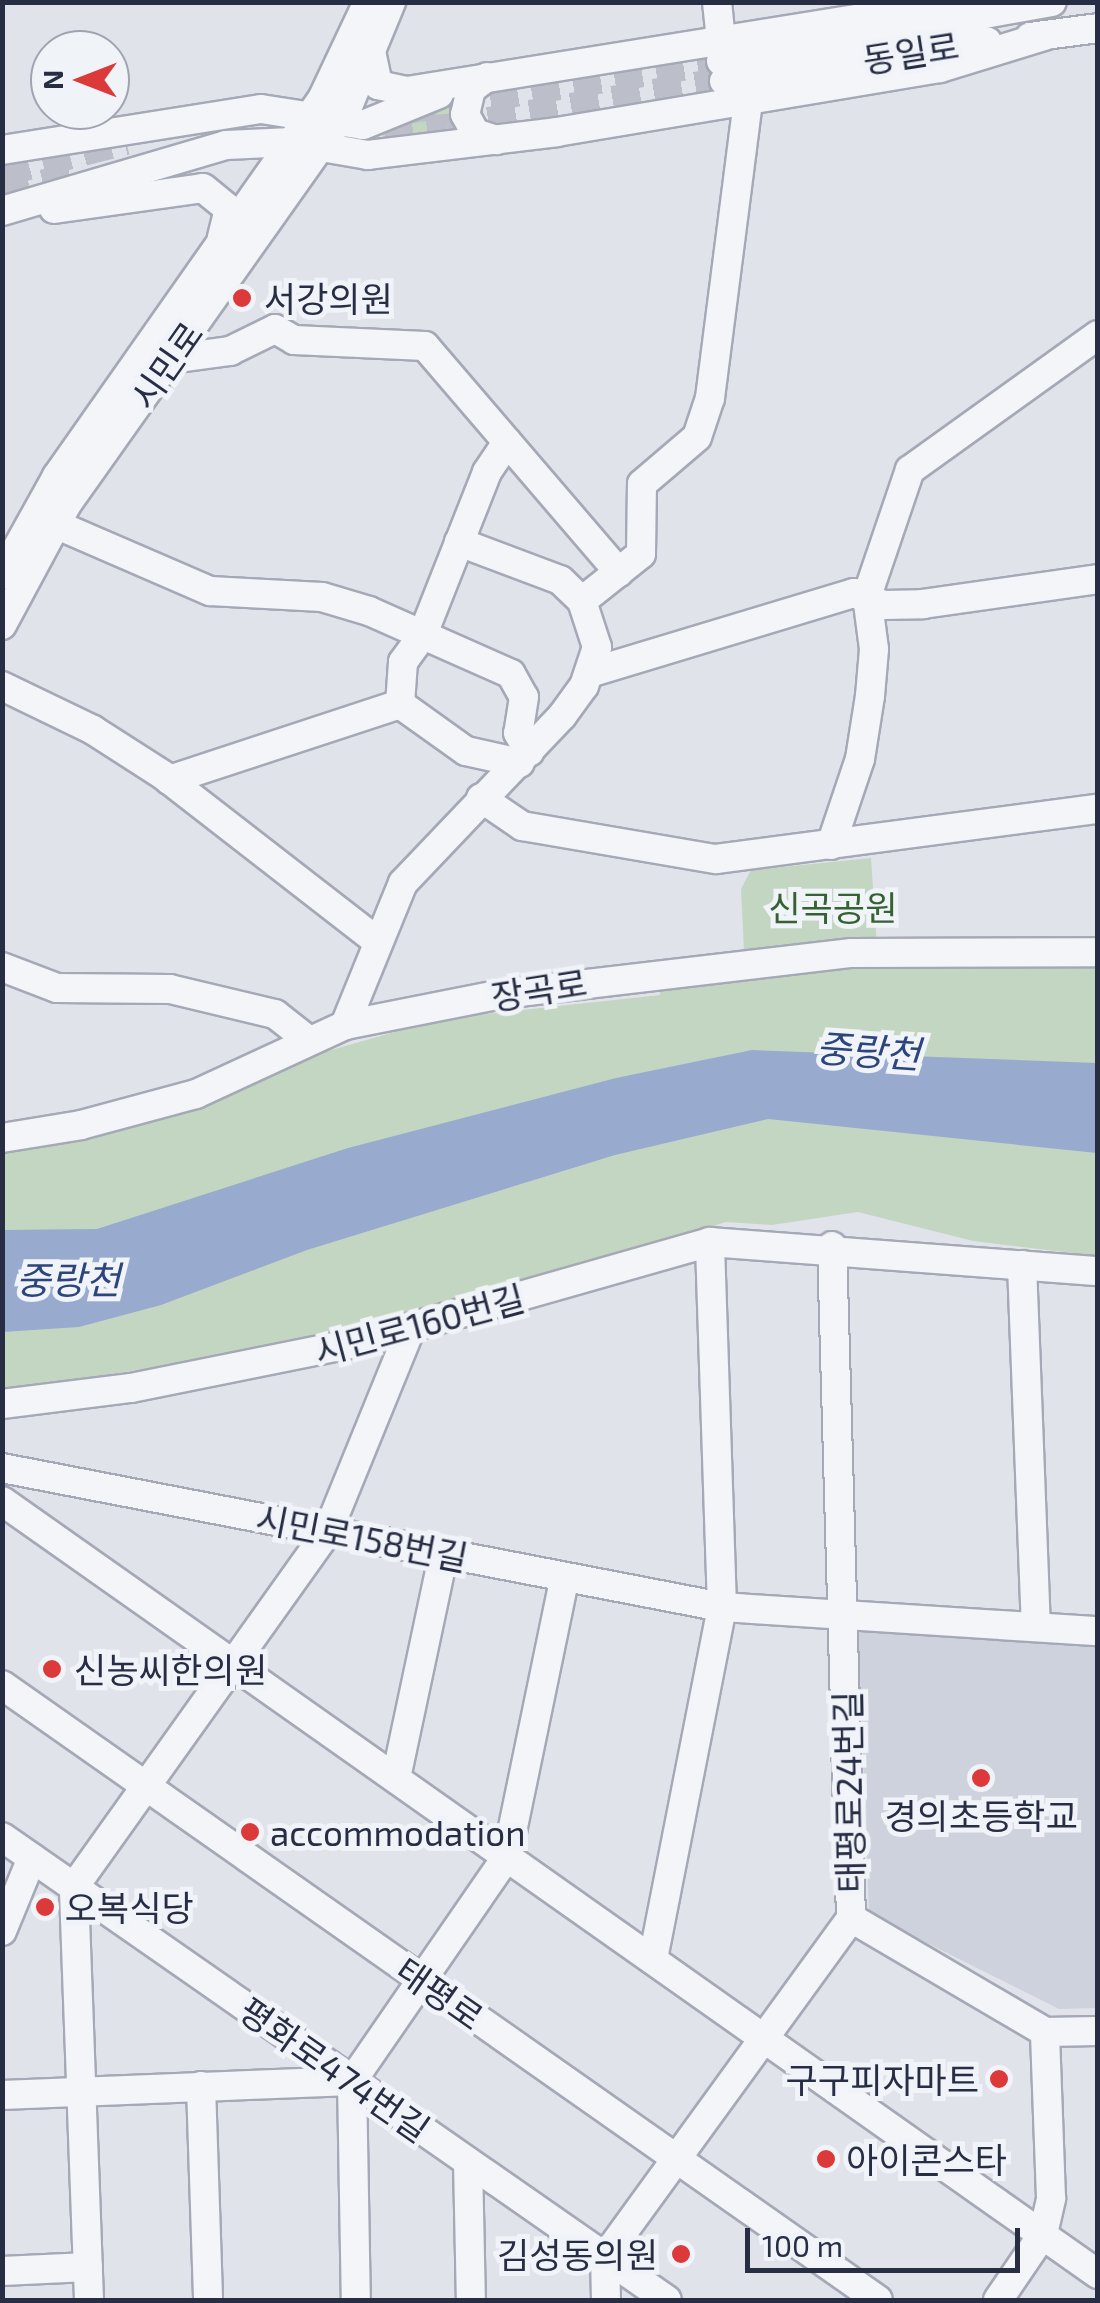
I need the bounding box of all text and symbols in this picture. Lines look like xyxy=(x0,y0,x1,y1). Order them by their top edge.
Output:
street label: 동일로 xyxy=(860,24,962,80)
north arrow xyxy=(30,30,130,130)
text: N xyxy=(35,70,69,90)
place label: 서강의원 xyxy=(264,277,393,319)
marker: 서강의원 xyxy=(229,285,255,311)
street label: 시민로 xyxy=(121,313,211,417)
park label: 신곡공원 xyxy=(769,886,897,928)
street label: 장곡로 xyxy=(488,961,590,1017)
water label: 중랑천 xyxy=(814,1025,922,1077)
water label: 중랑천 xyxy=(16,1257,120,1303)
street label: 시민로160번길 xyxy=(309,1276,529,1372)
street label: 시민로158번길 xyxy=(253,1496,471,1578)
place label: 신농씨한의원 xyxy=(74,1648,267,1690)
marker: 신농씨한의원 xyxy=(39,1656,65,1682)
street label: 태평로24번길 xyxy=(825,1691,871,1893)
marker: 경의초등학교 xyxy=(970,1767,992,1789)
place label: 경의초등학교 xyxy=(884,1794,1078,1836)
place label: accommodation xyxy=(270,1811,525,1853)
marker: accommodation xyxy=(239,1821,261,1843)
place label: 오복식당 xyxy=(65,1886,194,1928)
marker: 오복식당 xyxy=(34,1896,56,1918)
street label: 태평로 xyxy=(388,1948,492,2038)
street label: 평화로474번길 xyxy=(232,1988,438,2150)
place label: 구구피자마트 xyxy=(786,2058,979,2100)
marker: 구구피자마트 xyxy=(988,2068,1010,2090)
place label: 아이콘스타 xyxy=(846,2138,1007,2180)
marker: 아이콘스타 xyxy=(815,2148,837,2170)
scale bar xyxy=(750,2208,1025,2270)
text: 100 m xyxy=(762,2227,843,2263)
place label: 김성동의원 xyxy=(497,2233,658,2275)
marker: 김성동의원 xyxy=(668,2241,694,2267)

